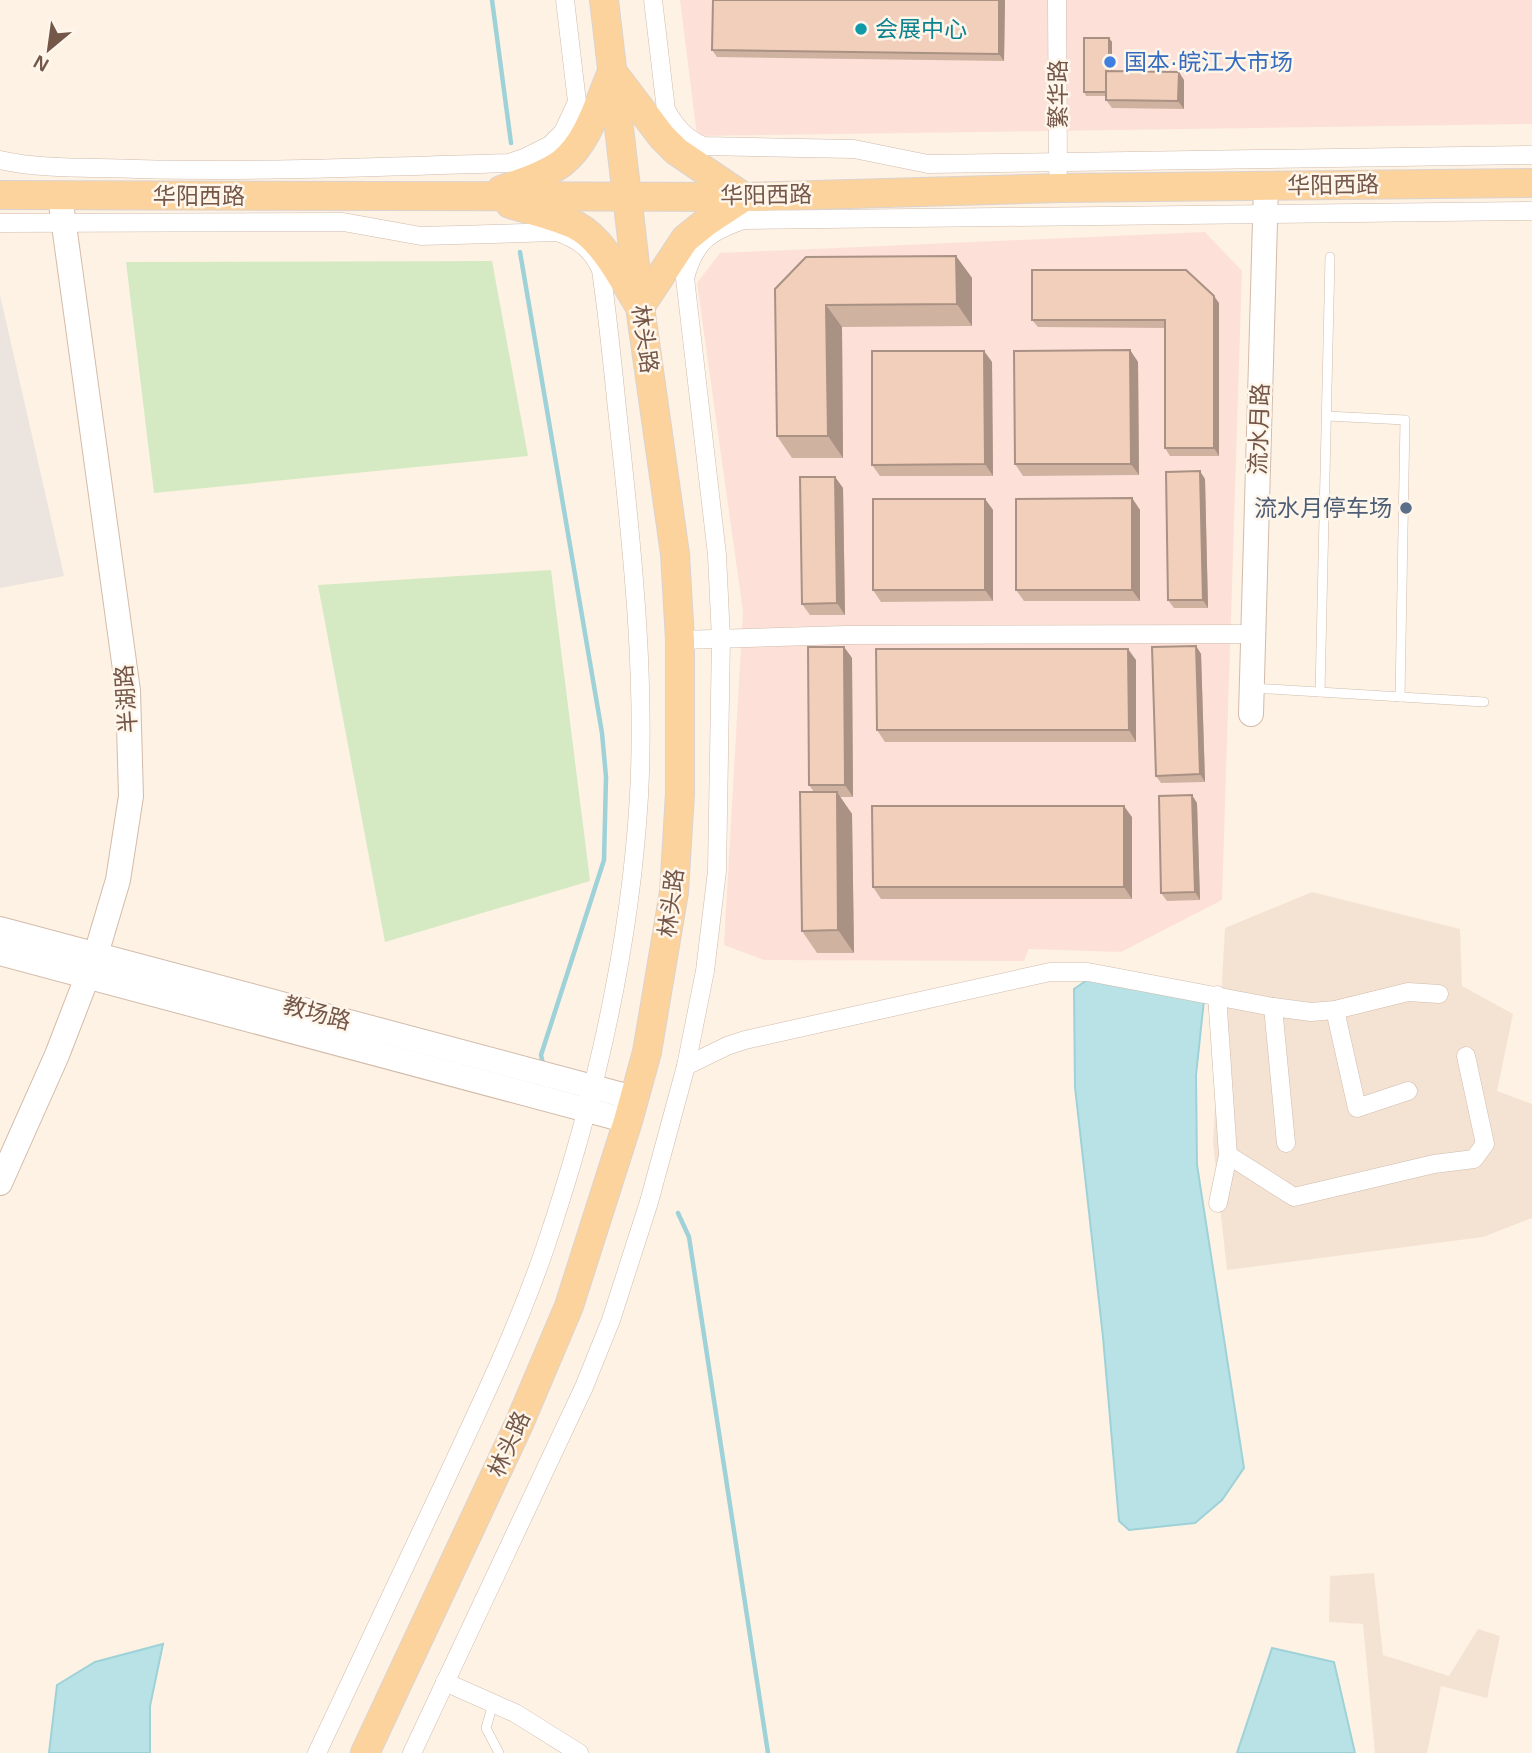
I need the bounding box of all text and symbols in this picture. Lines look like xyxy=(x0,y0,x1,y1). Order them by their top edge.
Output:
north arrow xyxy=(14,14,84,84)
place label: 会展中心 xyxy=(875,16,967,42)
marker: 会展中心 xyxy=(853,21,869,37)
place label: 国本·皖江大市场 xyxy=(1124,49,1293,75)
text: N xyxy=(30,51,52,76)
marker: 国本·皖江大市场 xyxy=(1102,54,1118,70)
street label: 繁华路 xyxy=(1045,60,1071,129)
street label: 华阳西路 xyxy=(1287,171,1379,199)
street label: 华阳西路 xyxy=(720,181,812,209)
street label: 华阳西路 xyxy=(153,183,245,209)
street label: 林头路 xyxy=(627,303,663,375)
street label: 流水月路 xyxy=(1244,383,1274,475)
place label: 流水月停车场 xyxy=(1254,495,1392,521)
marker: 流水月停车场 xyxy=(1398,500,1414,516)
street label: 半湖路 xyxy=(111,664,141,734)
street label: 林头路 xyxy=(654,867,688,939)
street label: 教场路 xyxy=(280,992,354,1034)
street label: 林头路 xyxy=(483,1407,535,1481)

